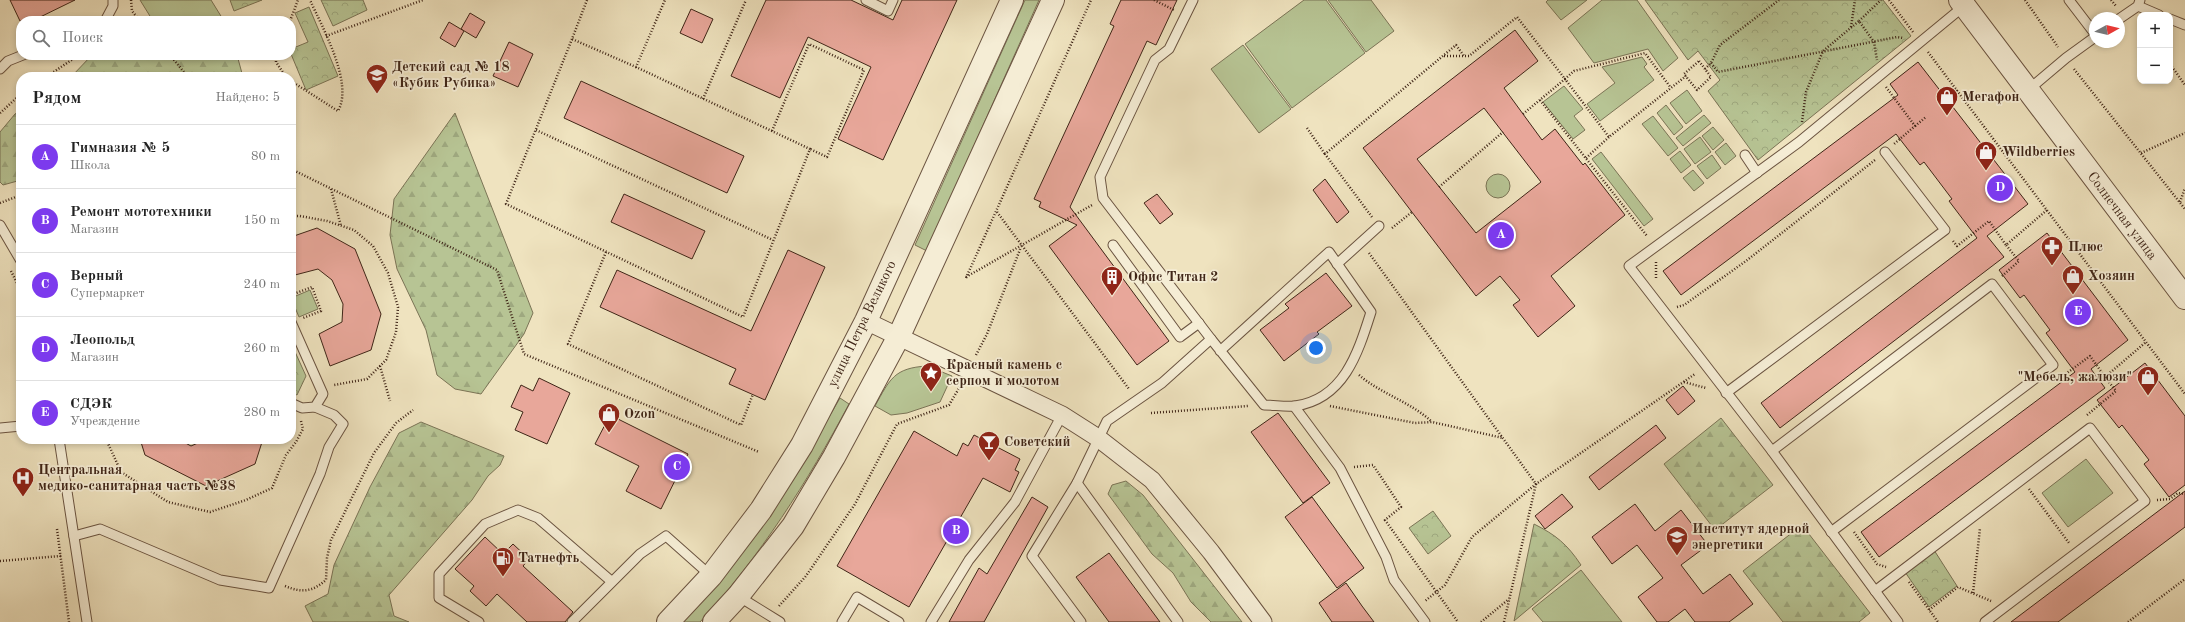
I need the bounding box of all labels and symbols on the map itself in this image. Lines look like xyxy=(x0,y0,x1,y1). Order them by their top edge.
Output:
north arrow xyxy=(2089,12,2125,48)
place label: Детский сад № 18 «Кубик Рубика» xyxy=(392,60,510,90)
school or university icon: Детский сад № 18 «Кубик Рубика» xyxy=(364,62,390,95)
shop icon: Мегафон xyxy=(1934,84,1960,117)
place label: Мегафон xyxy=(1962,90,2019,105)
shop icon: Wildberries xyxy=(1973,139,1999,172)
place label: Wildberries xyxy=(2002,145,2075,159)
street label: Солнечная улица xyxy=(2084,169,2160,263)
pin: D xyxy=(1987,173,2013,203)
pin: A xyxy=(1488,220,1514,250)
pharmacy icon: Плюс xyxy=(2039,234,2065,267)
place label: Плюс xyxy=(2068,240,2103,254)
street label: улица Петра Великого xyxy=(825,258,899,389)
shop icon: Хозяин xyxy=(2060,263,2086,296)
building icon: Офис Титан 2 xyxy=(1099,264,1125,297)
place label: Хозяин xyxy=(2088,269,2135,283)
place label: Офис Титан 2 xyxy=(1128,270,1218,285)
pin: E xyxy=(2065,297,2091,327)
your location xyxy=(1306,338,1326,358)
place label: Красный камень с серпом и молотом xyxy=(946,358,1062,388)
place icon: Красный камень с серпом и молотом xyxy=(918,360,944,393)
shop icon: "Мебель, жалюзи" xyxy=(2135,364,2161,397)
place label: "Мебель, жалюзи" xyxy=(2018,370,2132,384)
shop icon: Ozon xyxy=(596,401,622,434)
place label: Ozon xyxy=(624,407,655,421)
bar icon: Советский xyxy=(976,429,1002,462)
place label: Советский xyxy=(1004,435,1071,449)
pin: C xyxy=(664,452,690,482)
place label: Центральная медико-санитарная часть №38 xyxy=(38,463,236,493)
hospital icon: Центральная медико-санитарная часть №38 xyxy=(10,465,36,498)
pin: B xyxy=(943,516,969,546)
place label: Институт ядерной энергетики xyxy=(1692,522,1810,552)
school or university icon: Институт ядерной энергетики xyxy=(1664,524,1690,557)
fuel station icon: Татнефть xyxy=(490,545,516,578)
place label: Татнефть xyxy=(518,551,580,566)

